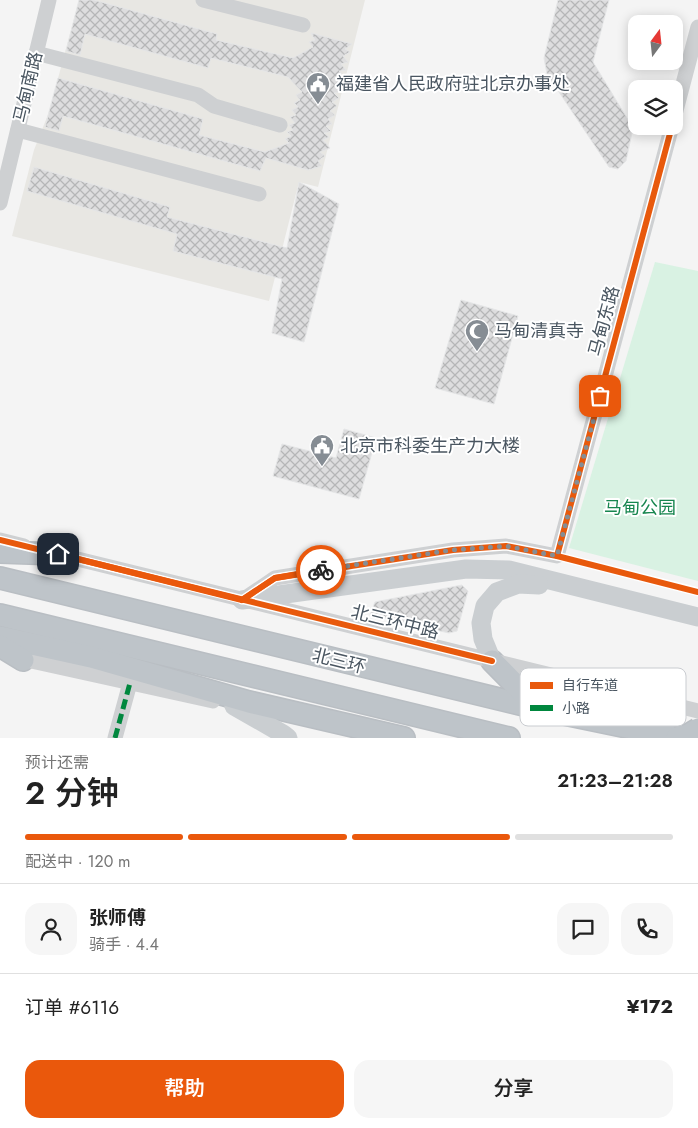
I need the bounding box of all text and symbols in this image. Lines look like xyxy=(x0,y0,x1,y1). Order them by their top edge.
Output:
north arrow xyxy=(628,15,682,70)
map controls xyxy=(628,15,683,135)
street label: 马甸南路 xyxy=(7,49,49,125)
public building icon: 福建省人民政府驻北京办事处 xyxy=(305,71,331,105)
place label: 福建省人民政府驻北京办事处 xyxy=(336,71,570,97)
button: layers xyxy=(628,80,683,135)
street label: 马甸东路 xyxy=(582,283,626,359)
mosque icon: 马甸清真寺 xyxy=(464,318,490,352)
place label: 马甸清真寺 xyxy=(494,318,584,344)
pin xyxy=(579,375,621,417)
icon: bag xyxy=(586,382,614,410)
public building icon: 北京市科委生产力大楼 xyxy=(309,433,335,467)
place label: 北京市科委生产力大楼 xyxy=(340,433,520,459)
park label: 马甸公园 xyxy=(604,495,676,521)
pin xyxy=(37,533,79,575)
icon: home xyxy=(44,540,72,568)
courier xyxy=(296,545,346,595)
icon: bike xyxy=(307,556,335,584)
street label: 北三环中路 xyxy=(348,598,442,646)
street label: 北三环 xyxy=(310,642,368,680)
legend xyxy=(520,668,686,726)
text: 自行车道 xyxy=(562,675,618,695)
text: 小路 xyxy=(562,698,590,718)
text: 预计还需 xyxy=(25,751,89,774)
text: 21:23–21:28 xyxy=(557,767,673,794)
text: 2 分钟 xyxy=(25,770,119,816)
text: 配送中 · 120 m xyxy=(25,850,131,873)
button: person xyxy=(25,903,77,955)
button: chat xyxy=(557,903,609,955)
button: phone xyxy=(621,903,673,955)
text: 张师傅 xyxy=(89,904,146,931)
text: 骑手 · 4.4 xyxy=(89,933,159,956)
text: ¥172 xyxy=(627,993,673,1020)
text: 订单 #6116 xyxy=(25,994,119,1021)
button: 帮助 xyxy=(25,1060,344,1118)
button: 分享 xyxy=(354,1060,673,1118)

